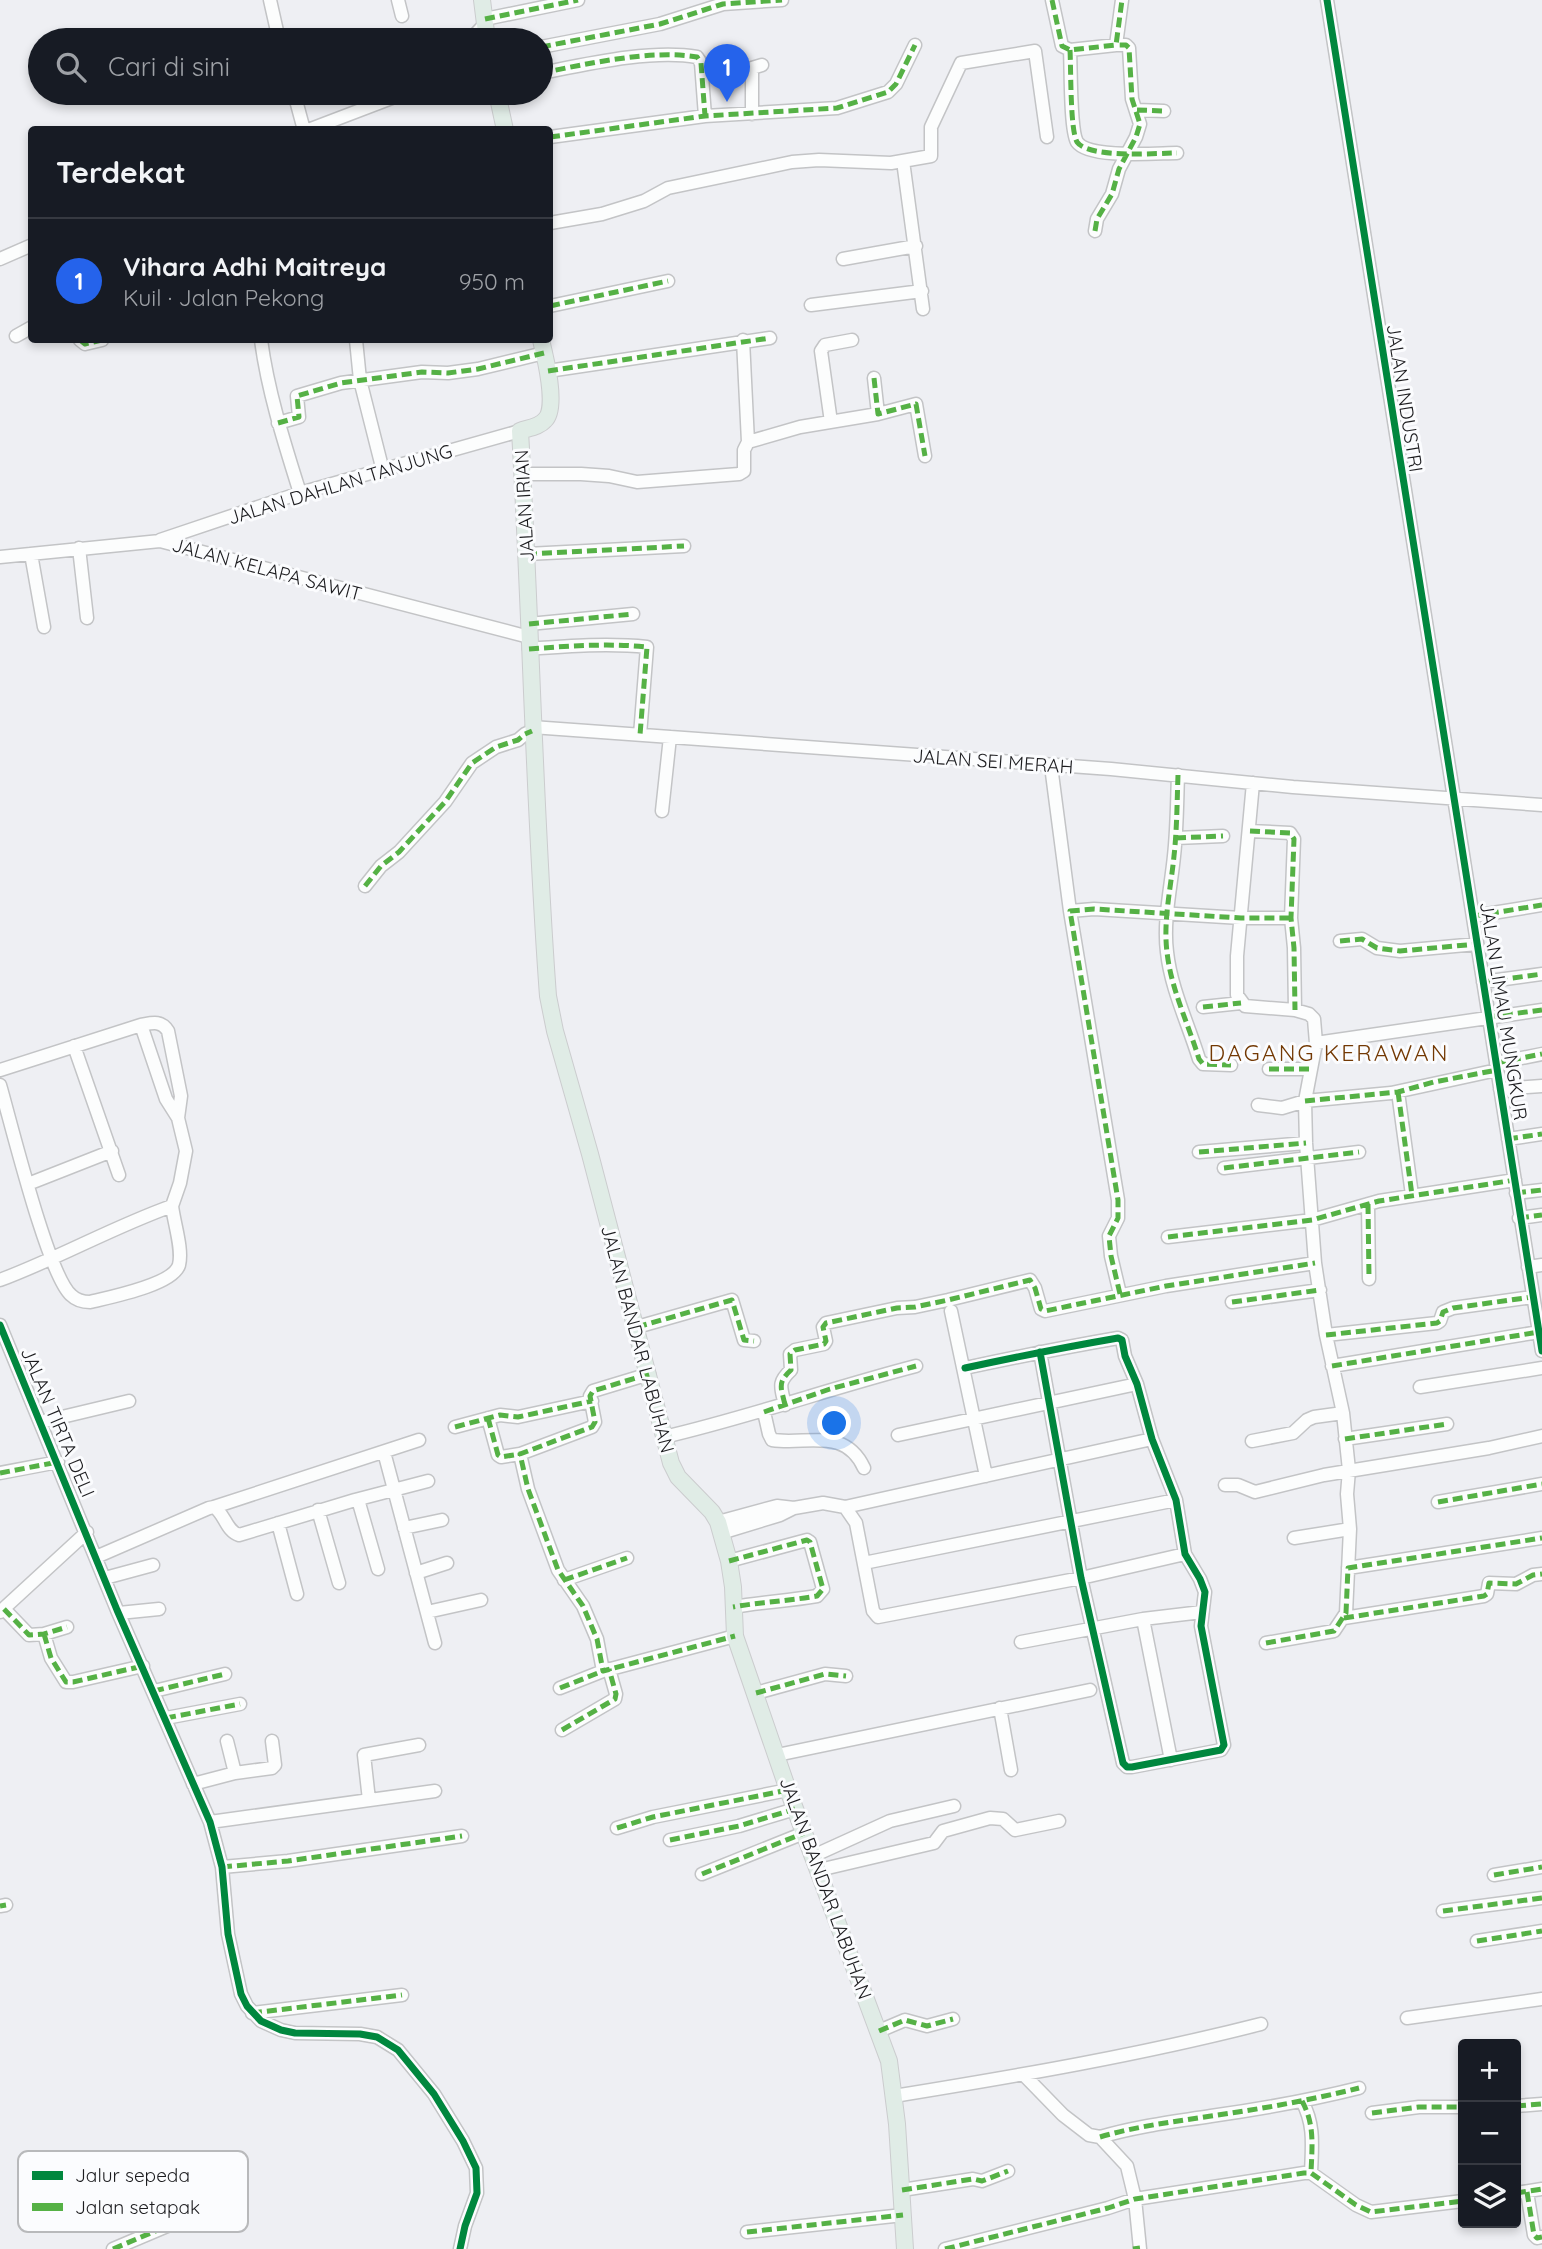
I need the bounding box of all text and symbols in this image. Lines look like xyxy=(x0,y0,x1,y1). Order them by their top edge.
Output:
search box xyxy=(28,28,553,105)
pin: 1 xyxy=(704,44,750,102)
icon: search xyxy=(52,48,90,86)
text: Cari di sini xyxy=(108,50,230,83)
text: Terdekat xyxy=(56,153,186,191)
text: Vihara Adhi Maitreya xyxy=(123,250,386,283)
text: 1 xyxy=(75,267,83,296)
text: 950 m xyxy=(459,267,525,296)
text: Kuil · Jalan Pekong xyxy=(123,283,324,312)
street label: JALAN INDUSTRI xyxy=(1381,322,1429,474)
street label: JALAN DAHLAN TANJUNG xyxy=(225,438,455,530)
street label: JALAN IRIAN xyxy=(509,449,539,563)
street label: JALAN KELAPA SAWIT xyxy=(169,532,365,606)
street label: JALAN SEI MERAH xyxy=(912,743,1074,779)
street label: JALAN LIMAU MUNGKUR xyxy=(1475,900,1533,1122)
district label: DAGANG KERAWAN xyxy=(1209,1038,1449,1067)
street label: JALAN BANDAR LABUHAN xyxy=(596,1223,680,1455)
street label: JALAN TIRTA DELI xyxy=(16,1344,100,1500)
your location xyxy=(817,1406,851,1440)
street label: JALAN BANDAR LABUHAN xyxy=(775,1774,877,2002)
map controls xyxy=(1458,2039,1521,2228)
button: + xyxy=(1458,2039,1521,2102)
button: − xyxy=(1458,2102,1521,2165)
legend xyxy=(18,2151,248,2232)
text: Jalur sepeda xyxy=(75,2163,190,2187)
button: layers xyxy=(1458,2165,1521,2228)
text: Jalan setapak xyxy=(75,2195,200,2219)

